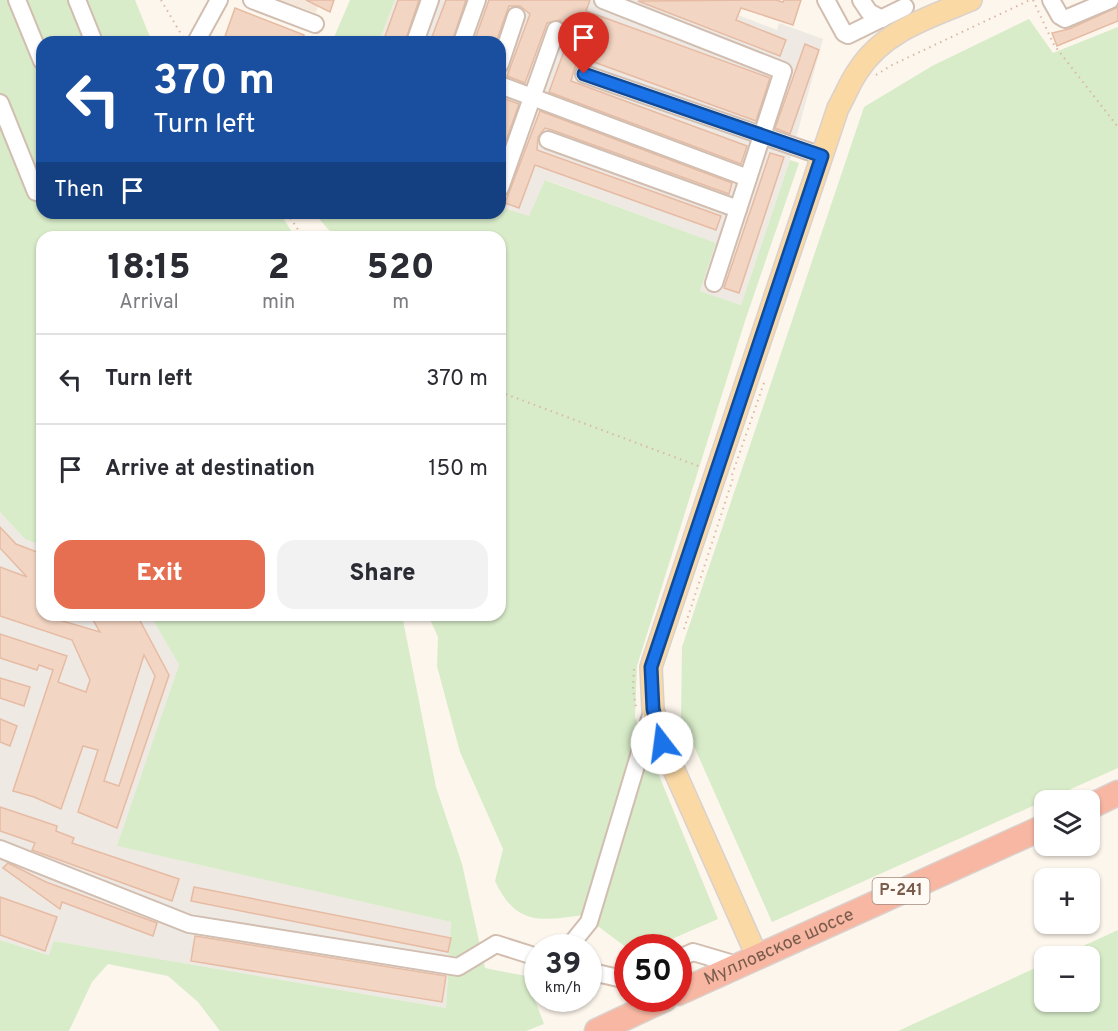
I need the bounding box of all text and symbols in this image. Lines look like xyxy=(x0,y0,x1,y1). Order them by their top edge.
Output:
pin xyxy=(558,12,609,74)
icon: arrive xyxy=(567,21,600,54)
text: 370 m xyxy=(153,56,275,109)
icon: left xyxy=(54,60,132,138)
text: Turn left xyxy=(153,108,255,142)
icon: arrive xyxy=(116,174,149,207)
text: Then xyxy=(54,177,104,204)
text: 18:15 xyxy=(107,246,191,292)
text: 2 xyxy=(268,246,290,292)
text: 520 xyxy=(367,246,435,292)
text: Arrival xyxy=(119,290,179,316)
text: min xyxy=(262,290,295,316)
text: m xyxy=(392,290,409,316)
icon: left xyxy=(54,363,87,396)
text: Turn left xyxy=(105,366,193,393)
text: 370 m xyxy=(426,366,488,393)
icon: arrive xyxy=(54,453,87,486)
text: Arrive at destination xyxy=(105,456,315,483)
text: 150 m xyxy=(428,456,488,483)
button: Exit xyxy=(54,540,265,609)
button: Share xyxy=(277,540,488,609)
position arrow xyxy=(630,711,694,775)
map controls xyxy=(1034,790,1100,1012)
button: layers xyxy=(1034,790,1100,856)
button: + xyxy=(1034,868,1100,934)
road number: Р-241 xyxy=(872,878,930,904)
street label: Мулловское шоссе xyxy=(700,903,858,991)
speed limit sign: 50 xyxy=(614,934,692,1012)
button: − xyxy=(1034,946,1100,1012)
text: 39 xyxy=(545,947,581,984)
text: km/h xyxy=(545,979,581,998)

